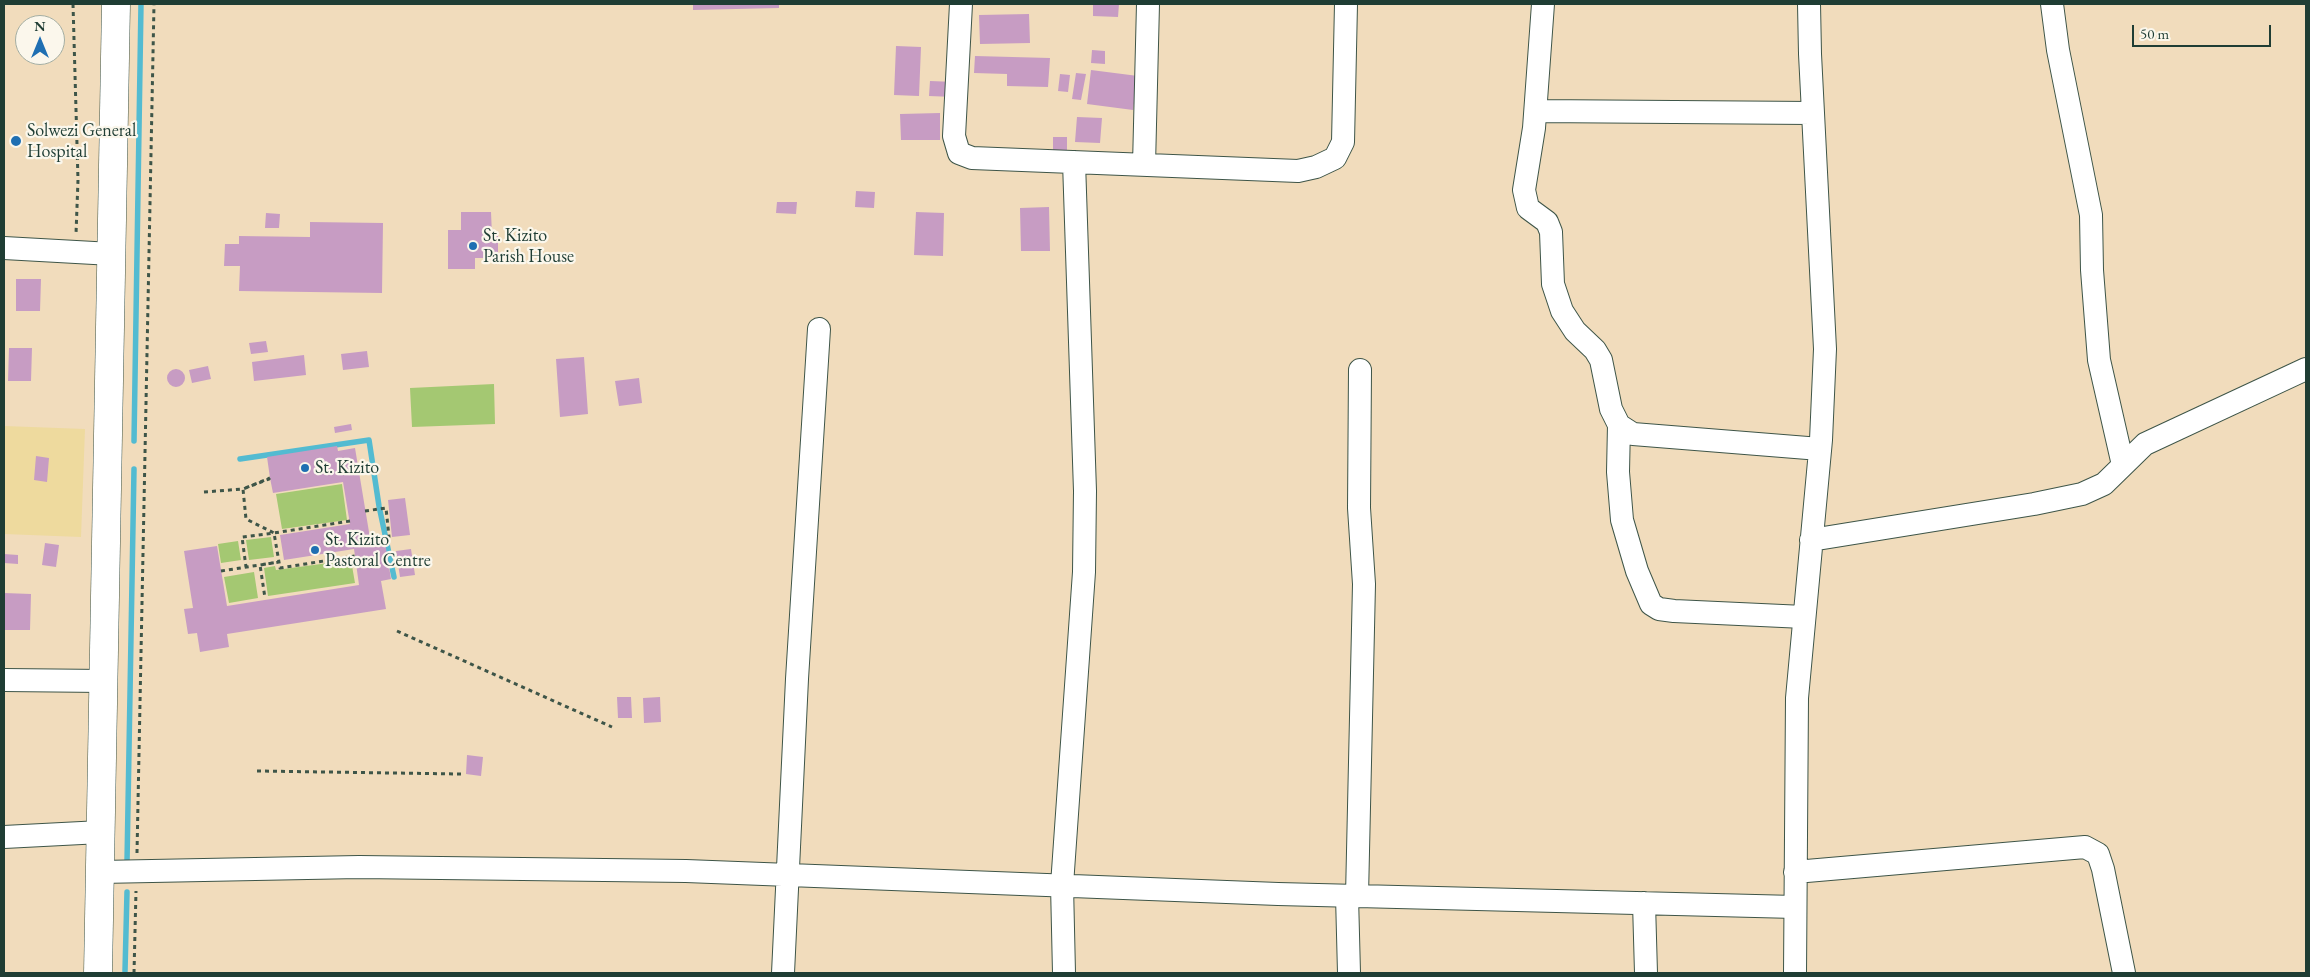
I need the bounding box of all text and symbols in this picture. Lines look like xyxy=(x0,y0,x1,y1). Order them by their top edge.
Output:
north arrow xyxy=(15,15,65,65)
scale bar xyxy=(2135,15,2274,47)
text: N xyxy=(34,17,46,35)
text: 50 m xyxy=(2140,24,2169,43)
place label: Solwezi General Hospital xyxy=(27,120,136,162)
marker: Solwezi General Hospital xyxy=(9,134,23,148)
place label: St. Kizito Parish House xyxy=(483,225,574,268)
marker: St. Kizito Parish House xyxy=(467,240,479,252)
place label: St. Kizito xyxy=(315,457,379,479)
marker: St. Kizito xyxy=(299,462,311,474)
place label: St. Kizito Pastoral Centre xyxy=(325,529,431,572)
marker: St. Kizito Pastoral Centre xyxy=(309,544,321,556)

